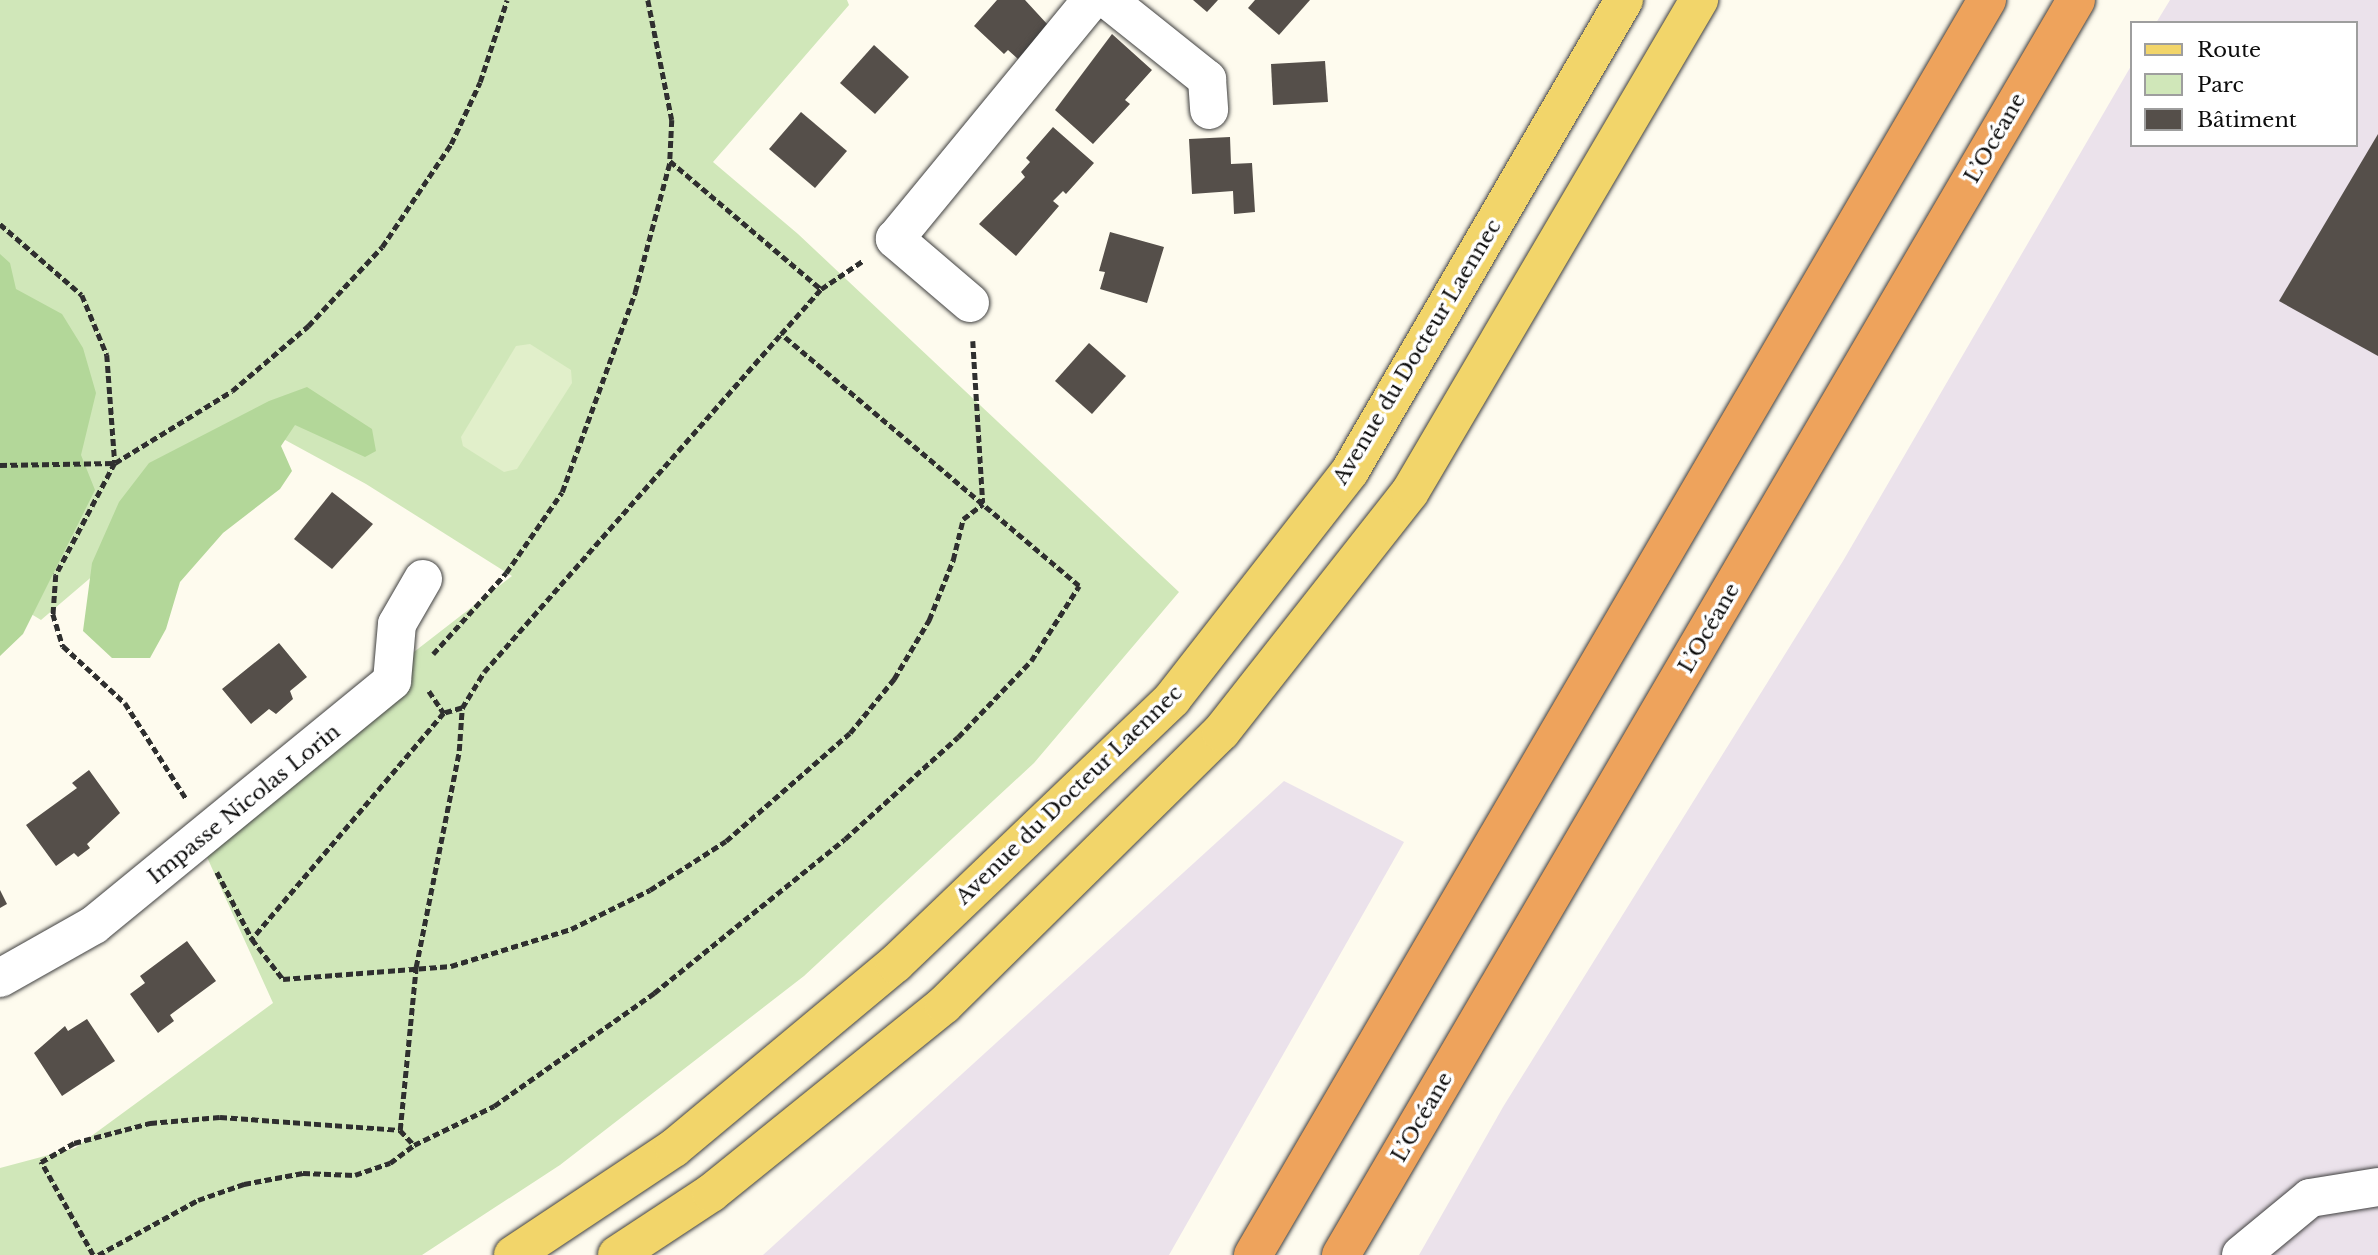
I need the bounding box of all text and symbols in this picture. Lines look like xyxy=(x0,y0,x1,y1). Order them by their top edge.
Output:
legend xyxy=(2130,21,2357,147)
text: Route xyxy=(2197,37,2261,63)
text: Parc xyxy=(2197,72,2244,98)
street label: L’Océane xyxy=(1959,89,2031,187)
text: Bâtiment xyxy=(2197,107,2297,133)
street label: Avenue du Docteur Laennec xyxy=(1328,215,1506,489)
street label: L’Océane xyxy=(1673,579,1745,677)
street label: Avenue du Docteur Laennec xyxy=(951,680,1187,910)
street label: Impasse Nicolas Lorin xyxy=(143,719,345,889)
street label: L’Océane xyxy=(1386,1068,1458,1166)

